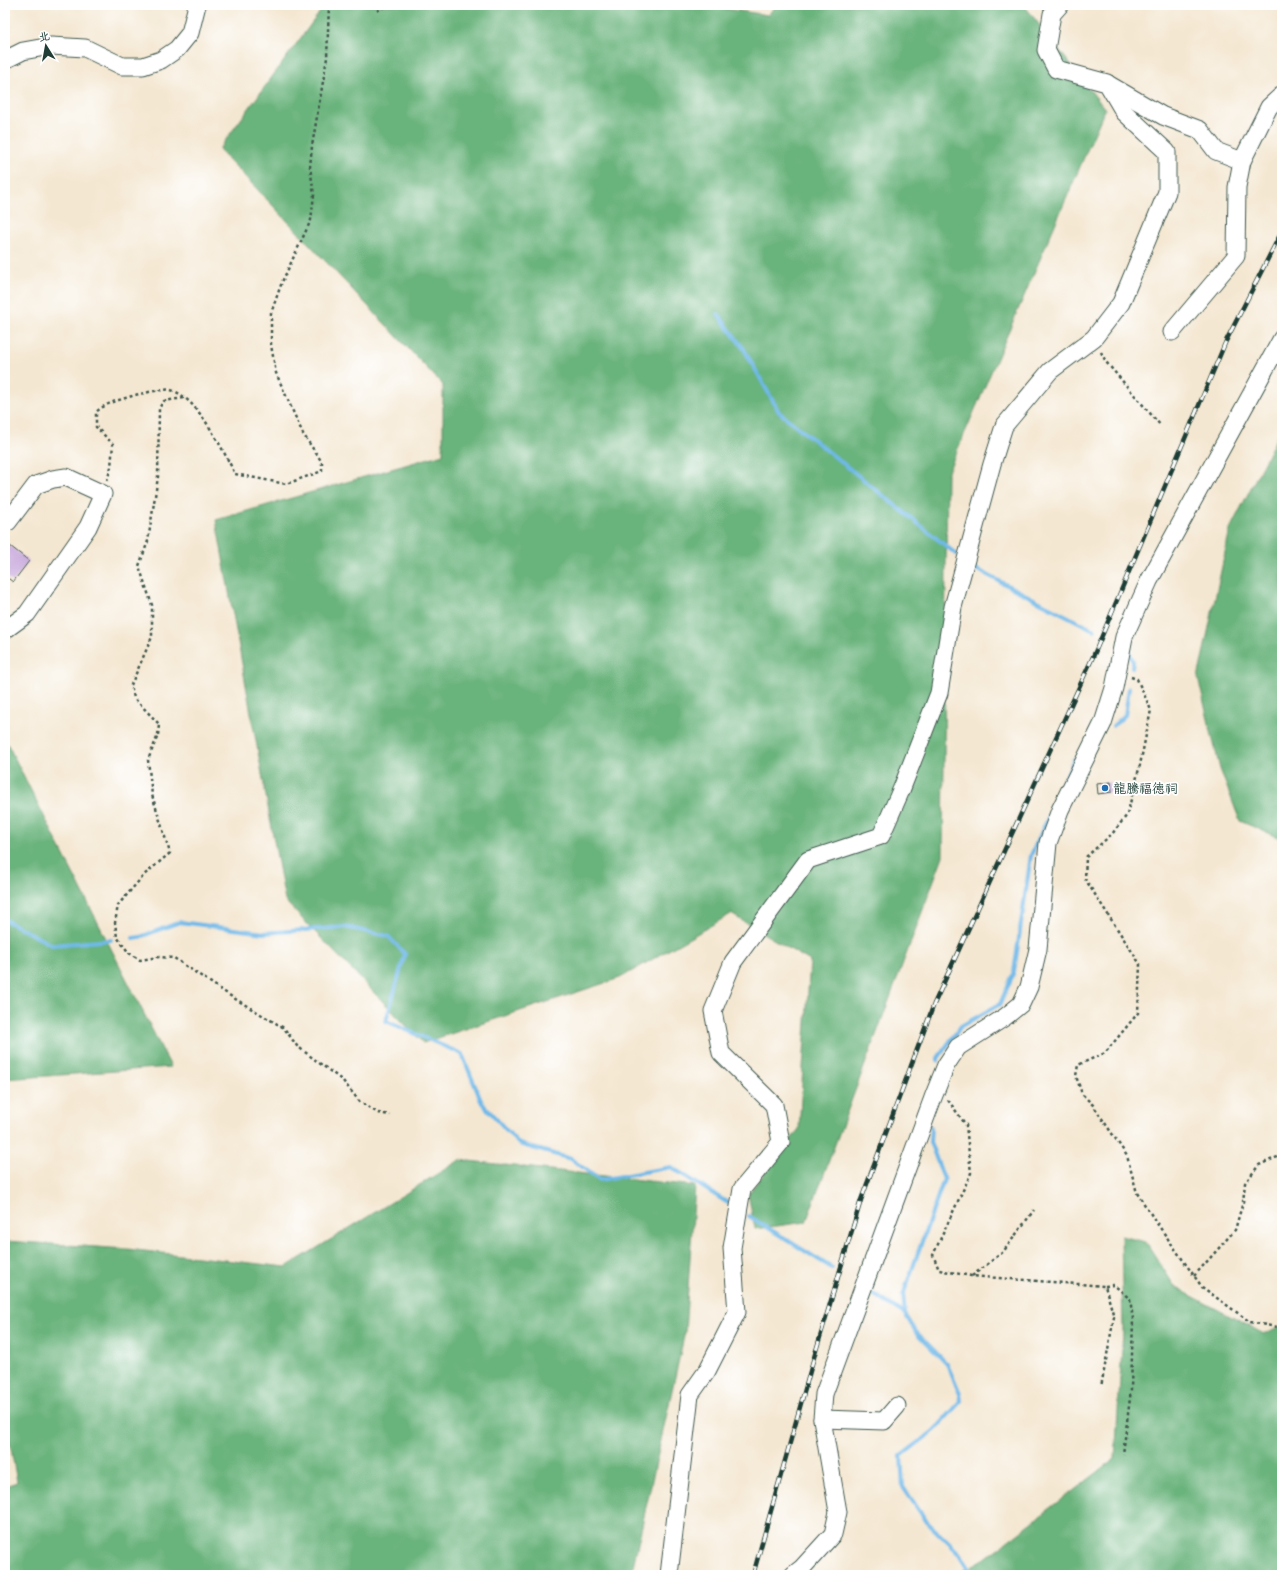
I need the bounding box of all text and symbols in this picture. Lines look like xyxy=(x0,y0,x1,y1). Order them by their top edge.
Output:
north arrow xyxy=(26,26,66,66)
text: 北 xyxy=(38,29,51,45)
place label: 龍騰福德祠 xyxy=(1113,781,1178,798)
marker: 龍騰福德祠 xyxy=(1100,783,1110,793)

